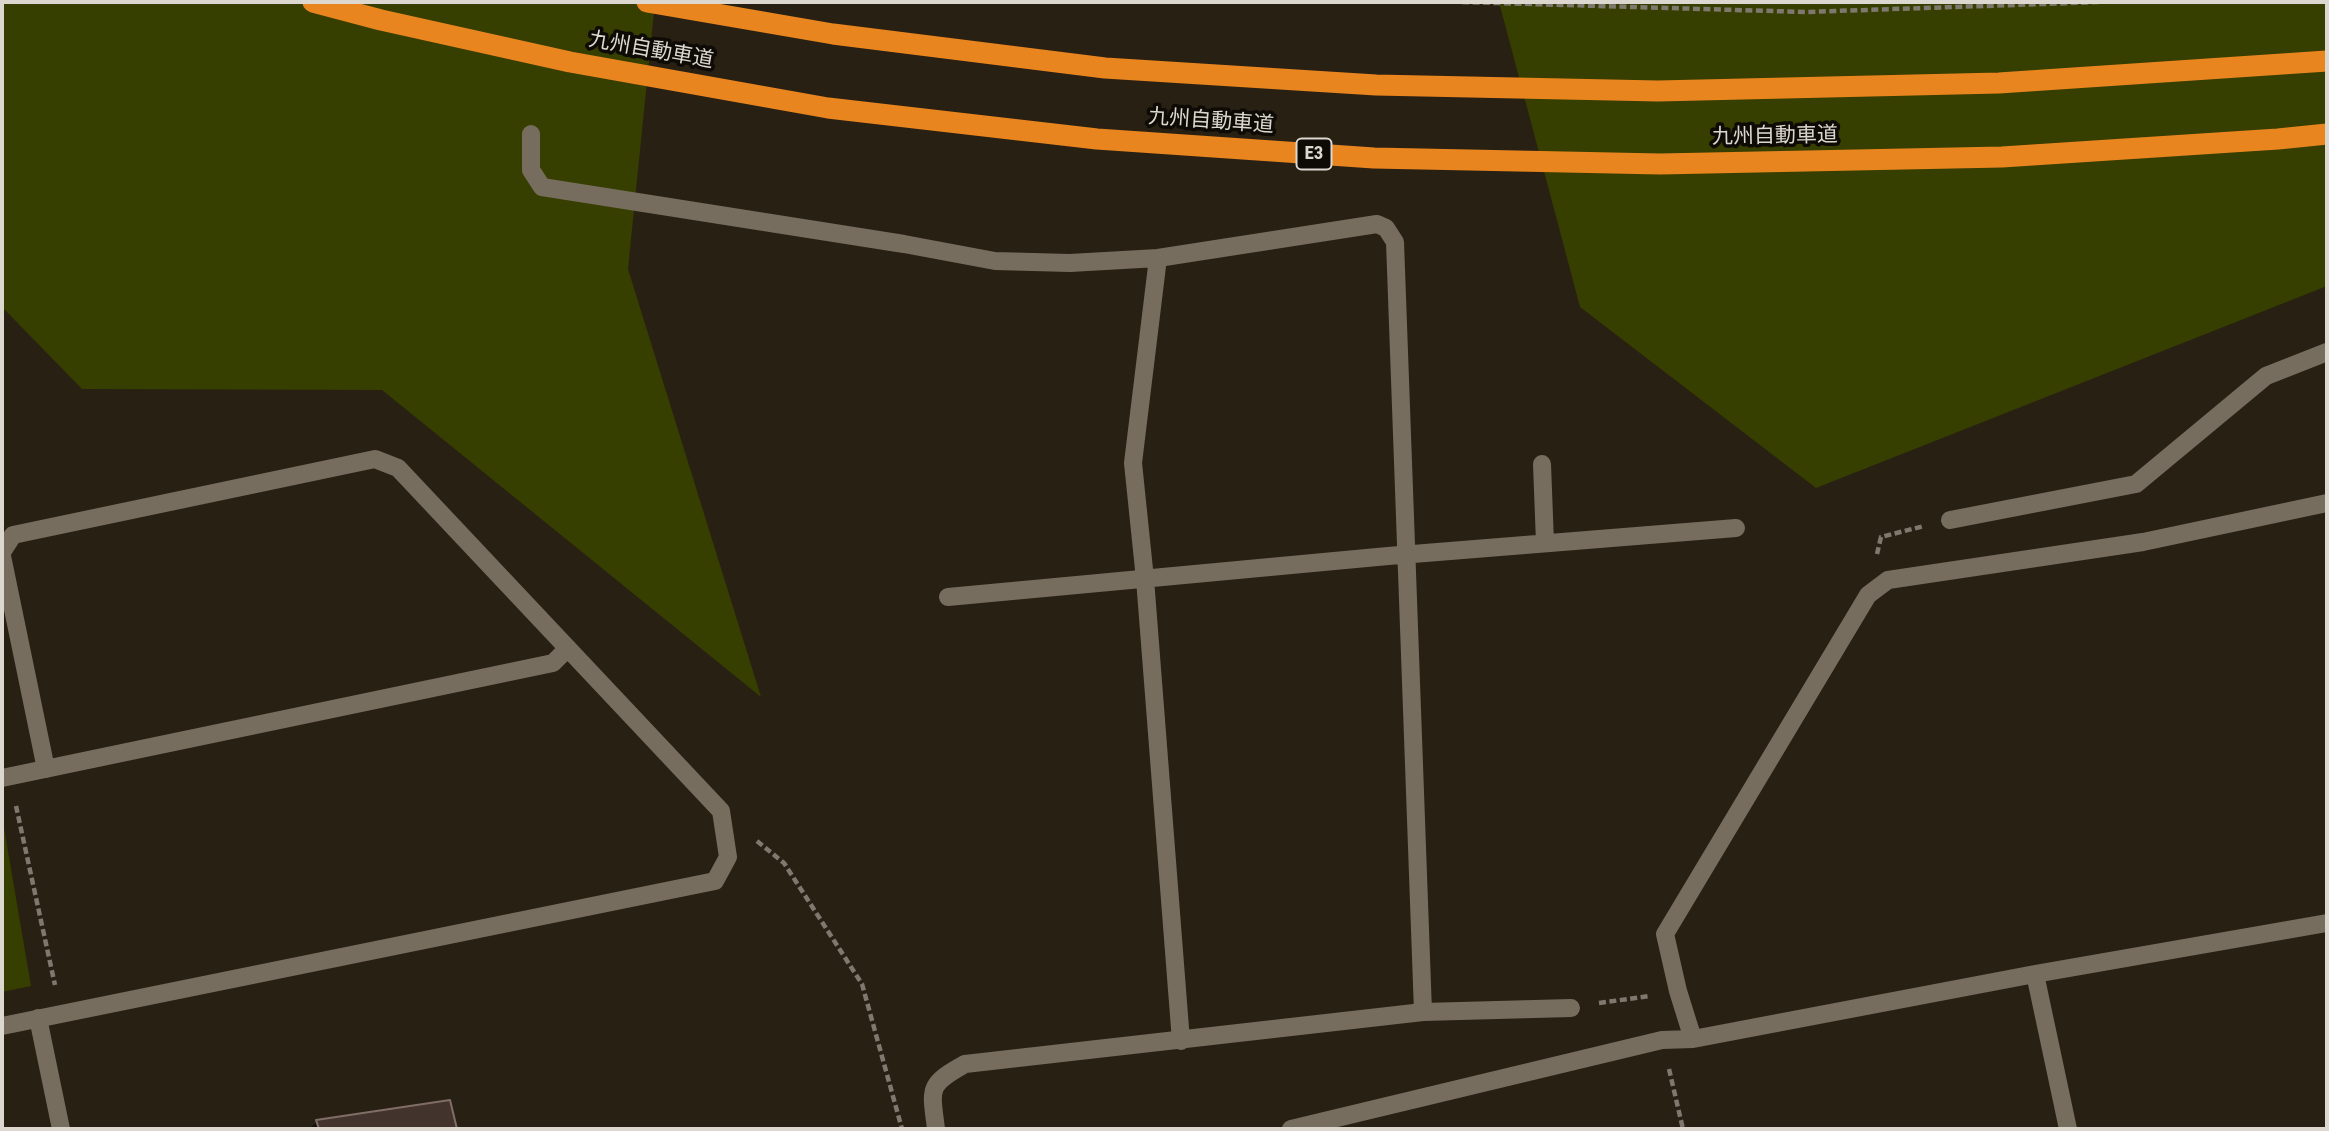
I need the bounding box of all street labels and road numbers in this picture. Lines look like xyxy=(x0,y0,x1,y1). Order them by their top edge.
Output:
street label: 九州自動車道 xyxy=(587,28,715,74)
street label: 九州自動車道 xyxy=(1147,105,1275,139)
street label: 九州自動車道 xyxy=(1712,123,1838,151)
road number: E3 xyxy=(1296,138,1332,170)

